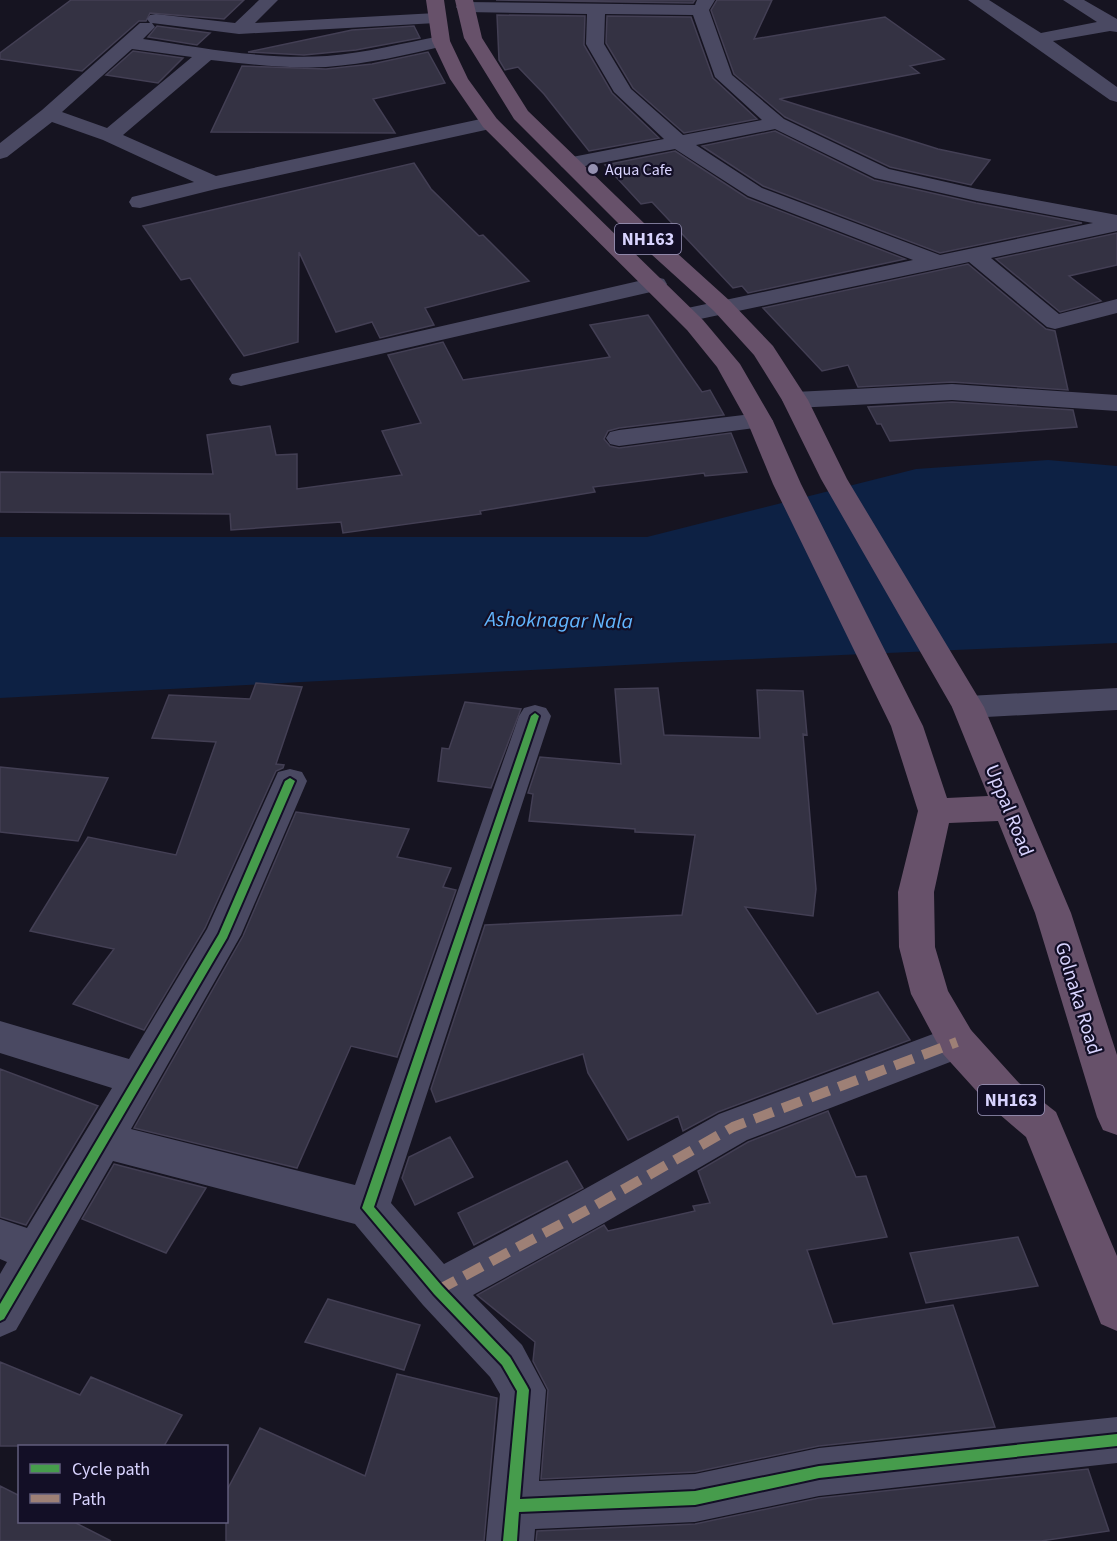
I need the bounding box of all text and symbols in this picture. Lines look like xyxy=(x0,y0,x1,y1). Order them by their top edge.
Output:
place label: Aqua Cafe xyxy=(605,159,672,181)
marker: Aqua Cafe xyxy=(586,162,600,176)
road number: NH163 xyxy=(615,224,681,254)
water label: Ashoknagar Nala xyxy=(483,604,633,636)
street label: Uppal Road xyxy=(978,760,1040,861)
street label: Golnaka Road xyxy=(1048,939,1108,1058)
road number: NH163 xyxy=(978,1085,1044,1115)
legend xyxy=(18,1445,228,1523)
text: Cycle path xyxy=(72,1457,150,1482)
text: Path xyxy=(72,1487,106,1512)

